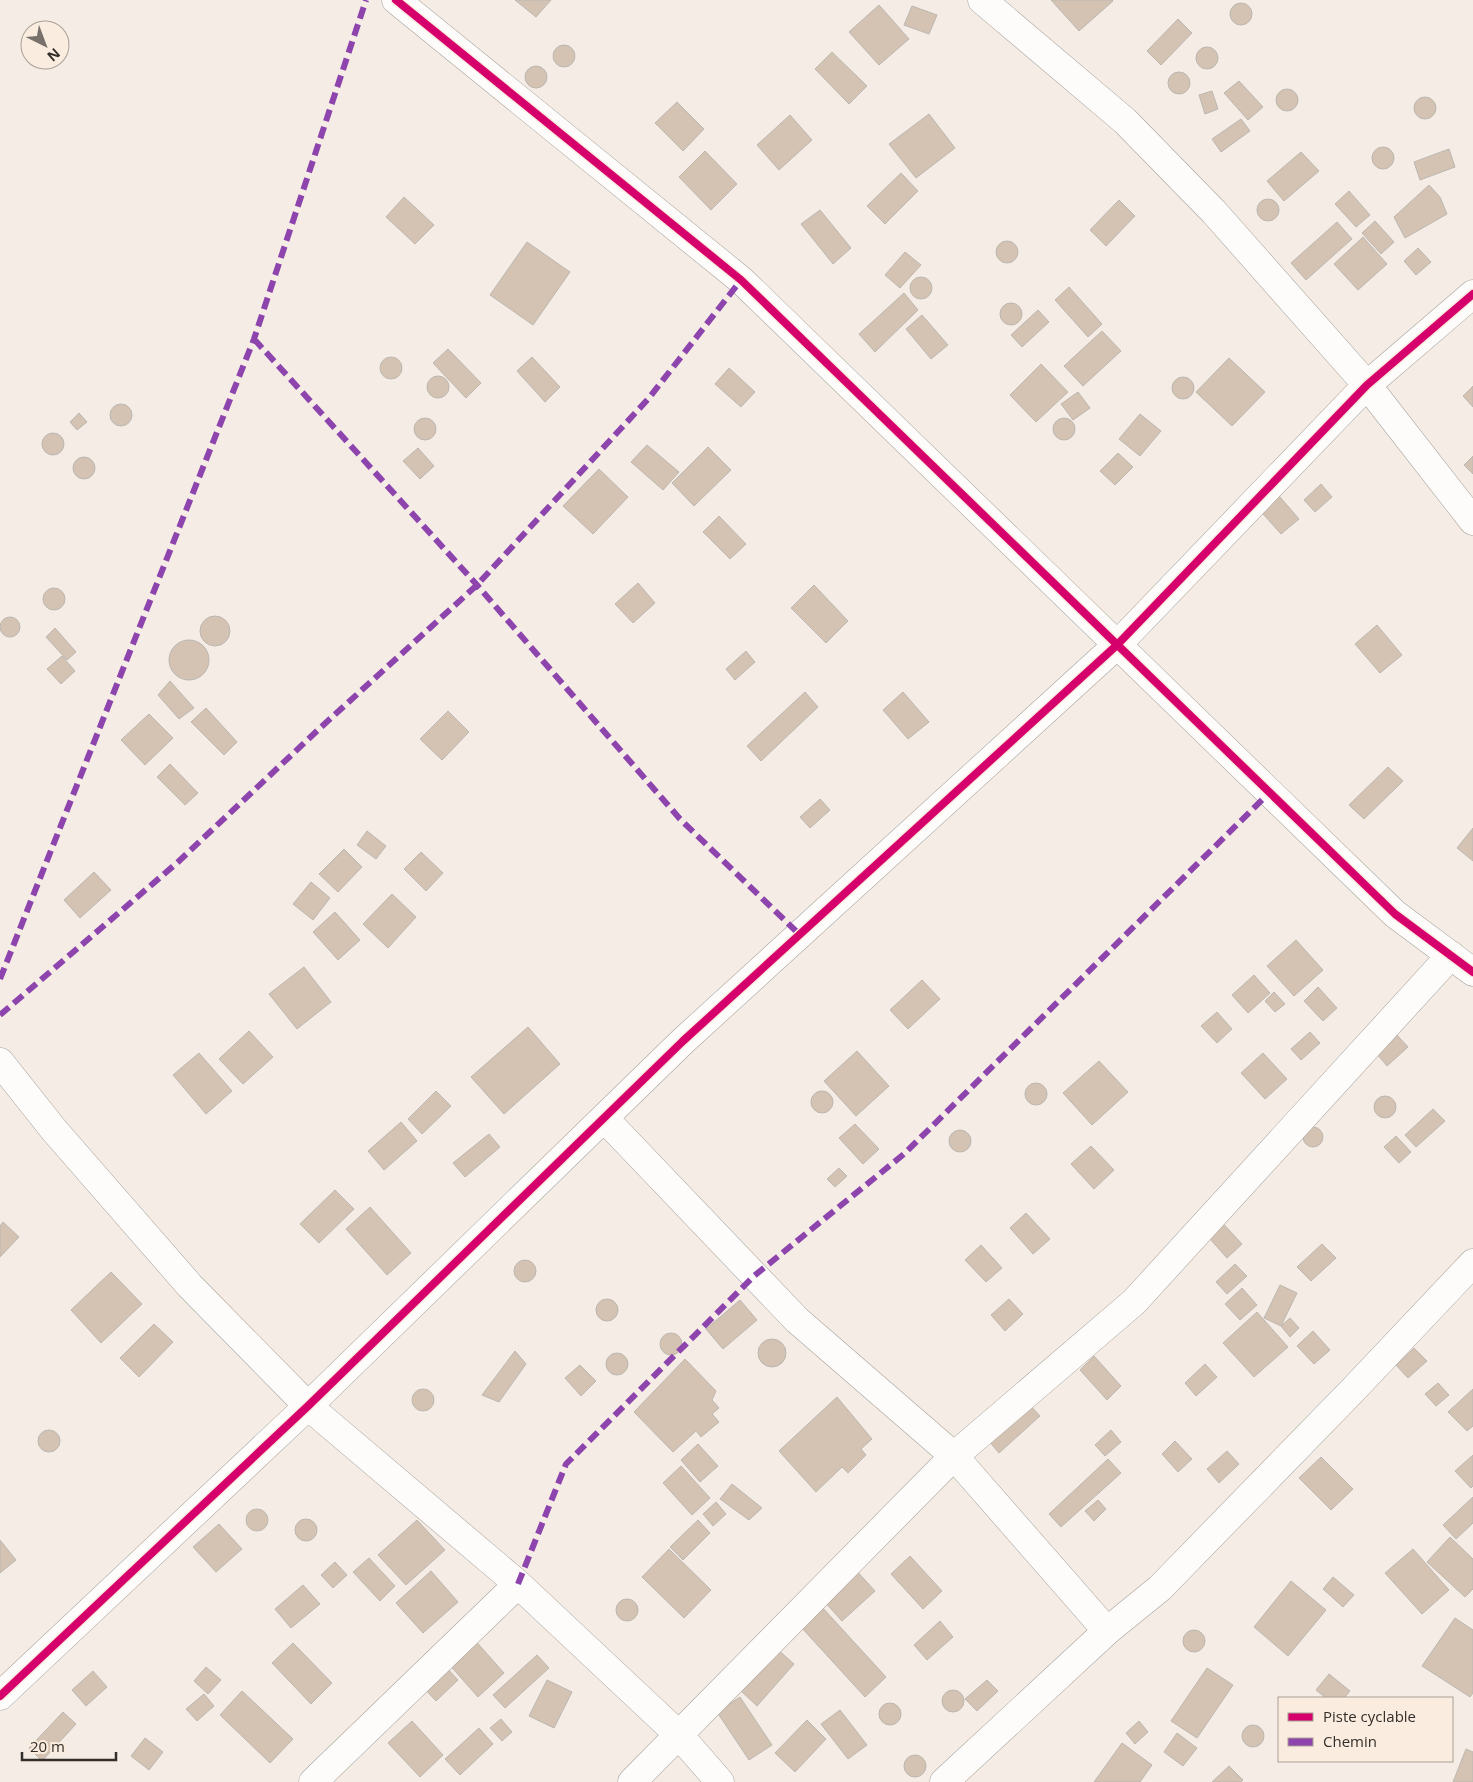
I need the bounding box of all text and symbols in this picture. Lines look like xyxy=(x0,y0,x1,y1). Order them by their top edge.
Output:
north arrow xyxy=(20,20,70,70)
text: N xyxy=(43,44,65,66)
legend xyxy=(1278,1697,1453,1762)
text: Piste cyclable xyxy=(1323,1706,1416,1726)
scale bar xyxy=(22,1730,116,1762)
text: Chemin xyxy=(1323,1731,1377,1751)
text: 20 m xyxy=(30,1736,65,1756)

